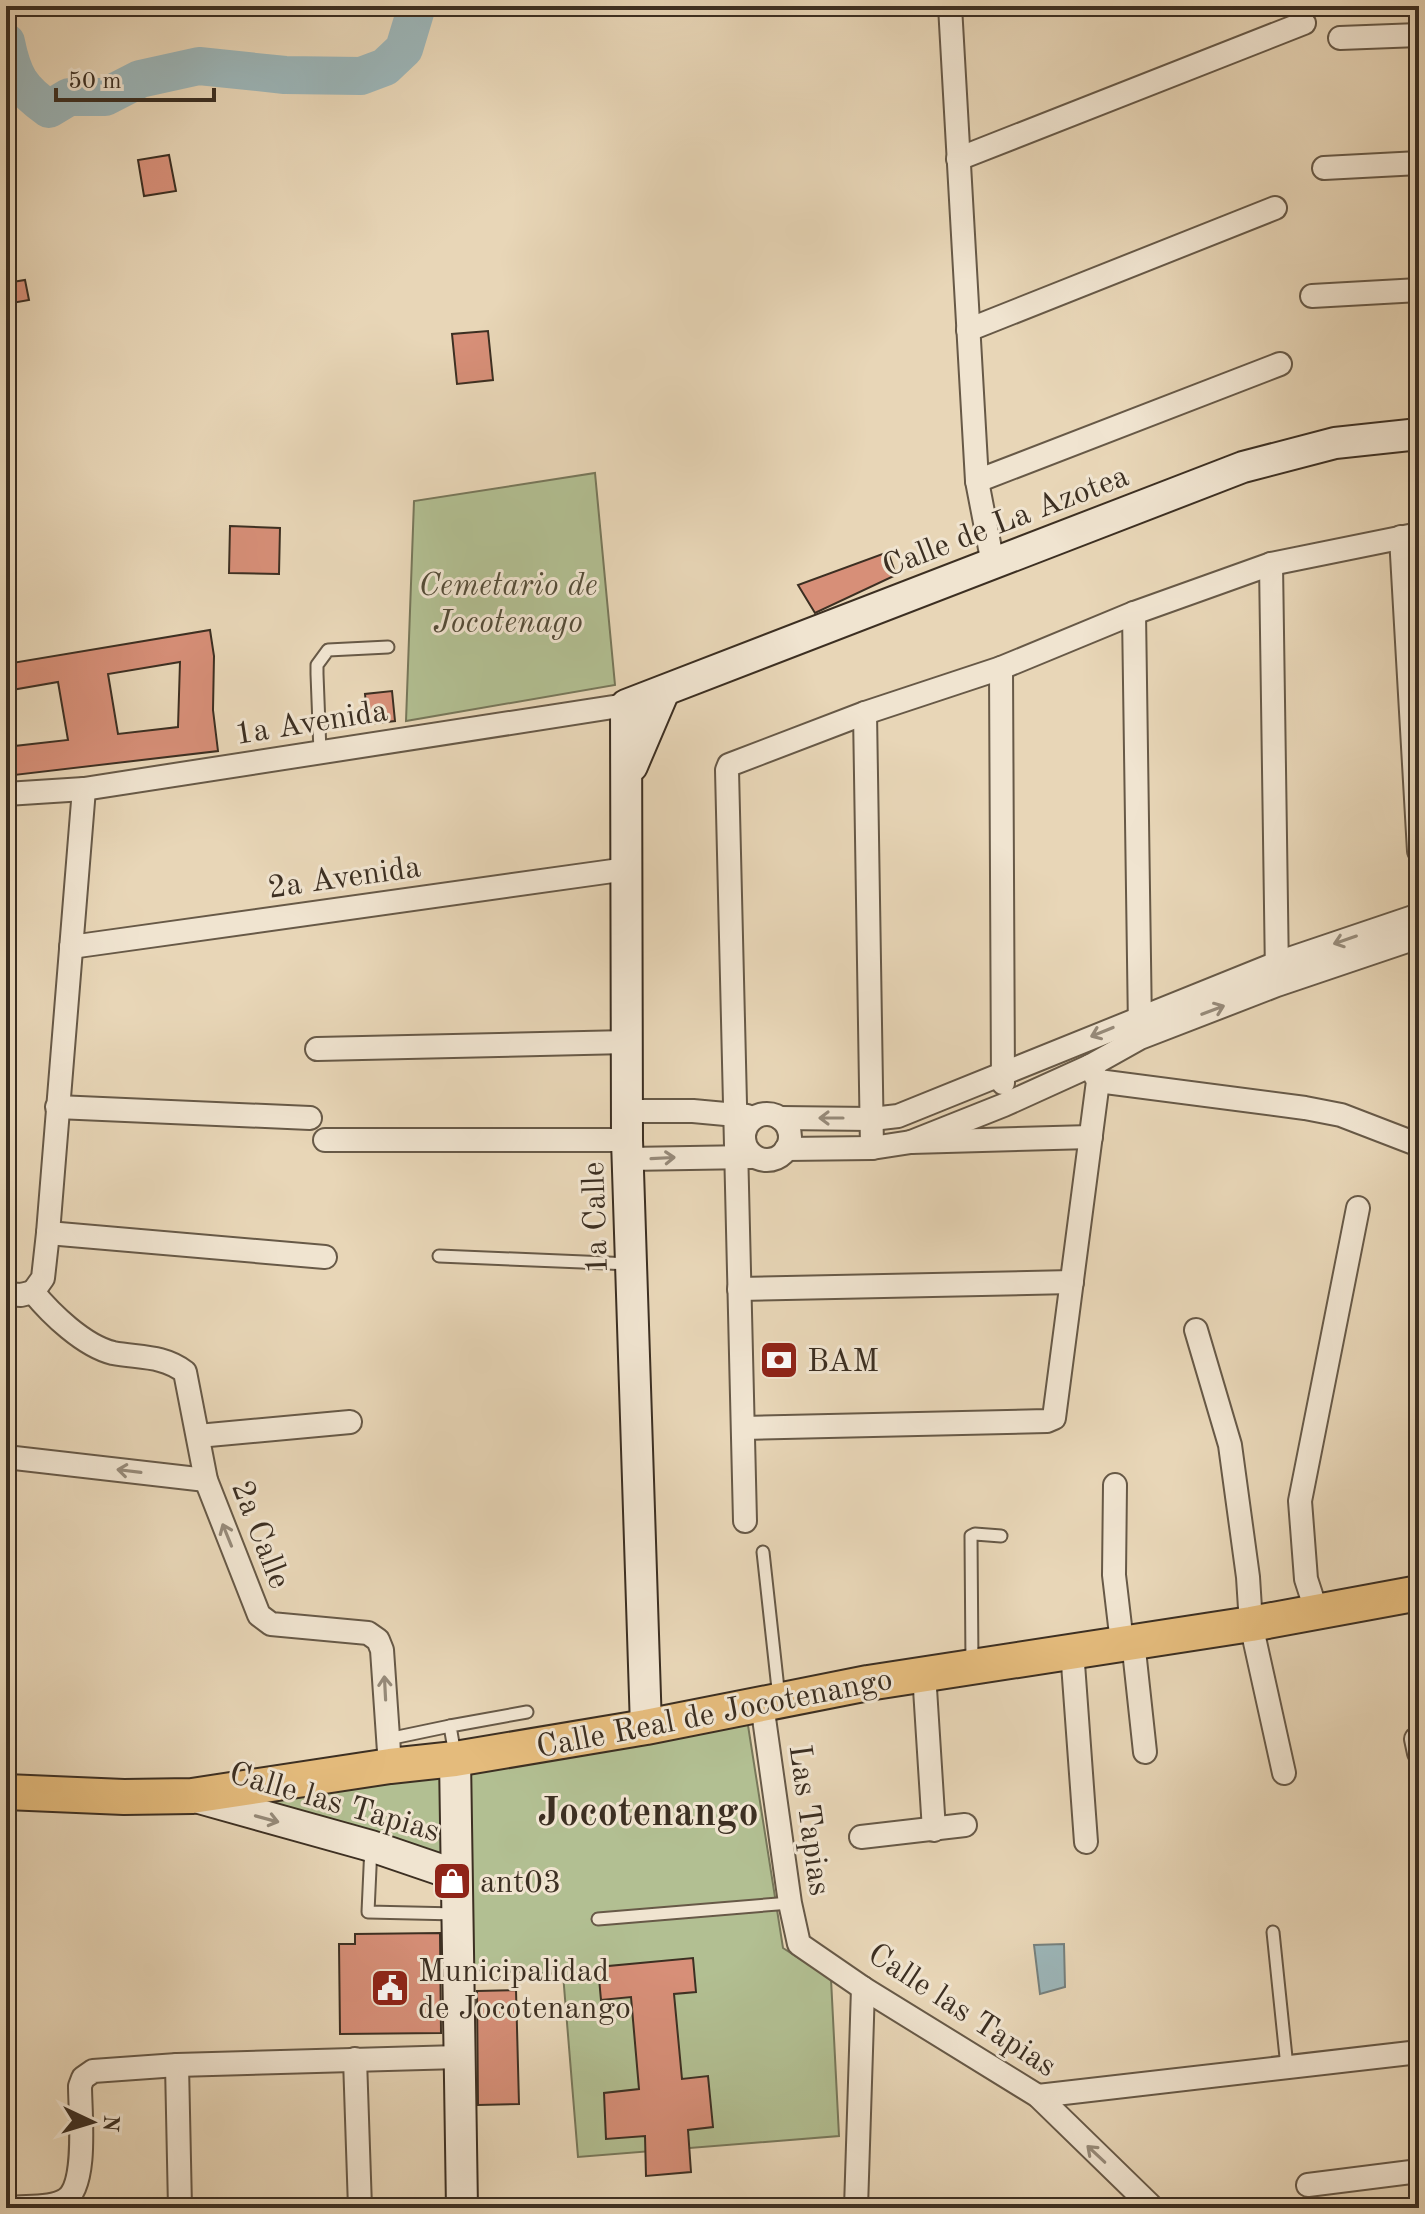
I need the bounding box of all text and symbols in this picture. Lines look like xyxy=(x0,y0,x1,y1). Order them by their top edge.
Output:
scale bar xyxy=(56,52,214,102)
text: 50 m xyxy=(68,70,122,94)
street label: Calle de La Azotea xyxy=(879,461,1134,584)
park label: Cemetario de Jocotenago xyxy=(418,571,598,640)
street label: 1a Avenida xyxy=(233,696,390,752)
street label: 2a Avenida xyxy=(266,852,423,906)
one-way arrow xyxy=(1333,933,1358,948)
one-way arrow xyxy=(1200,1002,1225,1016)
one-way arrow xyxy=(1090,1026,1115,1040)
one-way arrow xyxy=(818,1111,845,1126)
one-way arrow xyxy=(649,1150,676,1165)
street label: 1a Calle xyxy=(579,1161,615,1275)
bank icon: BAM xyxy=(758,1339,800,1381)
place label: BAM xyxy=(807,1347,879,1379)
one-way arrow xyxy=(116,1464,143,1479)
street label: 2a Calle xyxy=(224,1477,294,1593)
one-way arrow xyxy=(219,1523,234,1547)
street label: Calle Real de Jocotenango xyxy=(534,1665,895,1765)
one-way arrow xyxy=(377,1675,392,1702)
street label: Las Tapias xyxy=(782,1743,834,1898)
street label: Calle las Tapias xyxy=(225,1759,443,1849)
district label: Jocotenango xyxy=(537,1795,759,1835)
one-way arrow xyxy=(254,1812,280,1827)
shop icon: ant03 xyxy=(431,1860,473,1902)
place label: ant03 xyxy=(480,1868,561,1900)
street label: Calle las Tapias xyxy=(861,1939,1061,2084)
place label: Municipalidad de Jocotenango xyxy=(418,1957,631,2026)
public building icon: Municipalidad de Jocotenango xyxy=(369,1967,411,2009)
north arrow xyxy=(52,2082,132,2162)
text: N xyxy=(98,2114,122,2133)
one-way arrow xyxy=(1086,2145,1106,2164)

